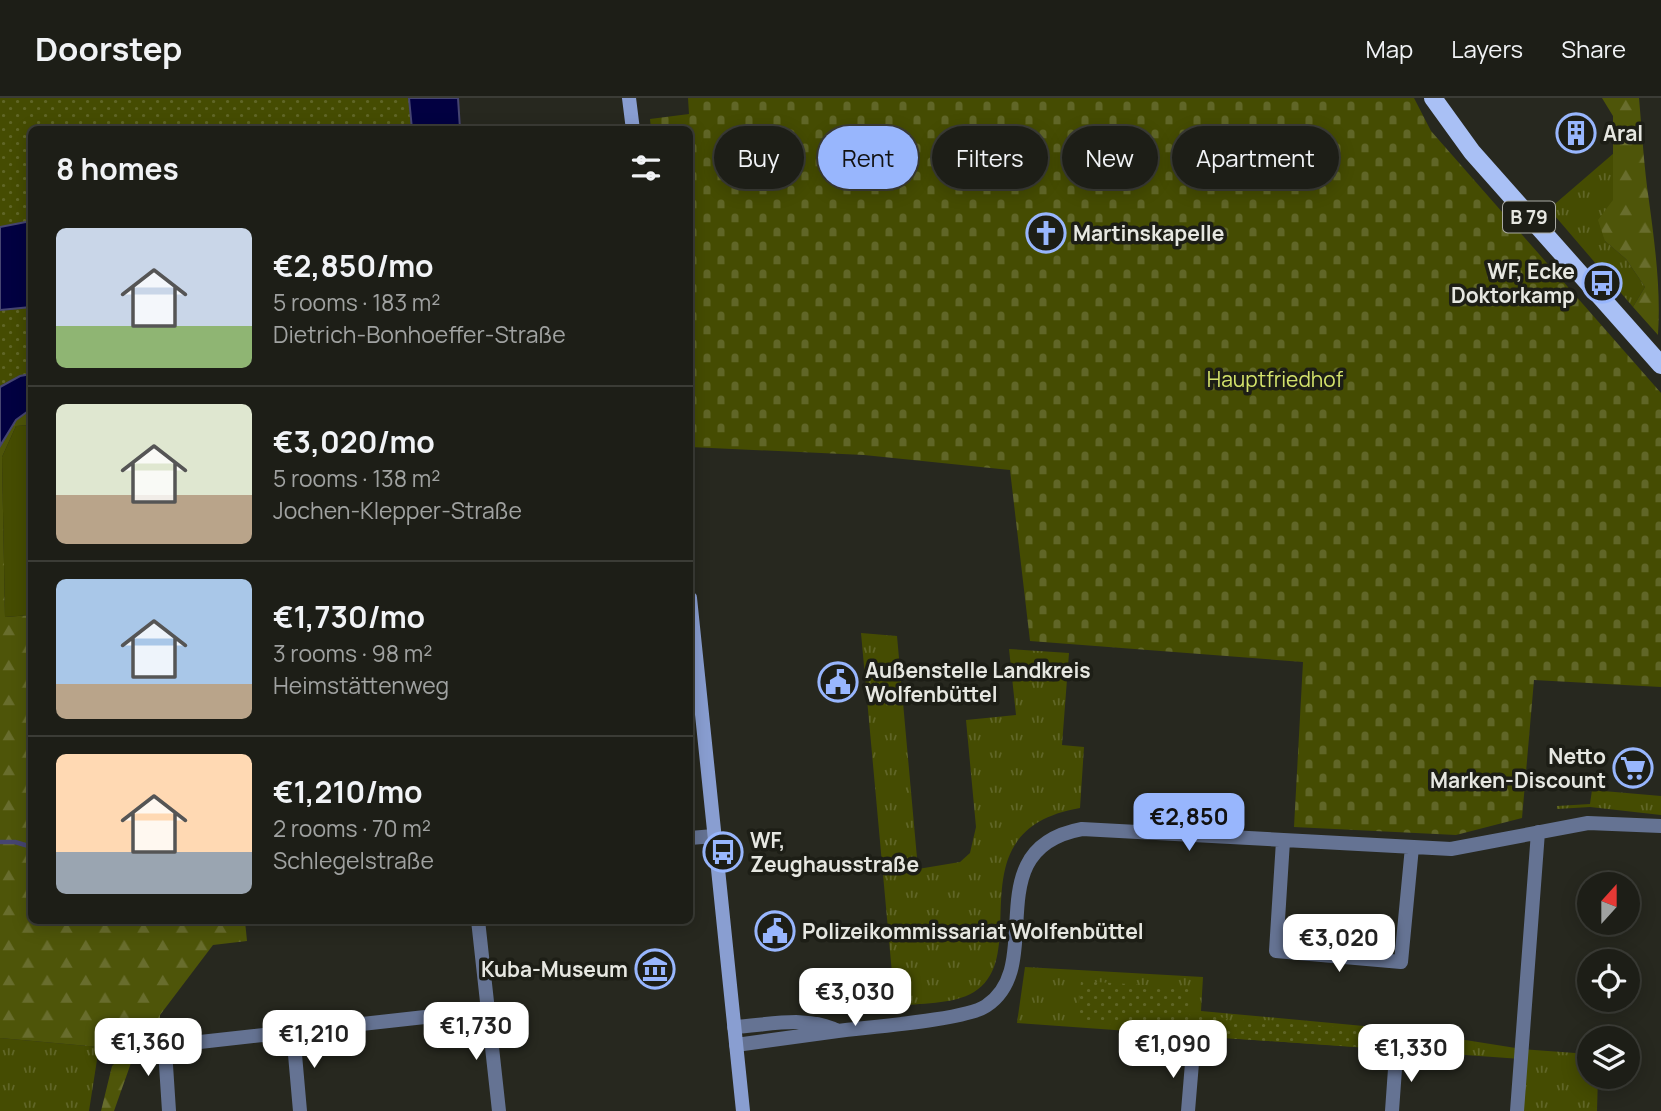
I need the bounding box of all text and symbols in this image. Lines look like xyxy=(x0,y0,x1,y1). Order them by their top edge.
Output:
text: Doorstep xyxy=(35,26,182,71)
text: Map xyxy=(1366,32,1413,65)
text: Layers xyxy=(1451,32,1523,65)
text: Share xyxy=(1561,32,1626,65)
building icon: Aral xyxy=(1555,112,1597,154)
place label: Aral xyxy=(1603,119,1643,147)
chip: Buy xyxy=(714,126,804,189)
chip: Rent xyxy=(818,126,918,189)
chip: Filters xyxy=(932,126,1048,189)
chip: New xyxy=(1062,126,1158,189)
chip: Apartment xyxy=(1172,126,1339,189)
text: 8 homes xyxy=(56,148,179,189)
icon: filters xyxy=(627,149,665,187)
road number: B 79 xyxy=(1503,202,1555,232)
church icon: Martinskapelle xyxy=(1025,212,1067,254)
place label: Martinskapelle xyxy=(1073,219,1224,247)
text: €2,850/mo xyxy=(273,245,434,286)
icon: home xyxy=(112,256,196,340)
place label: WF, Ecke Doktorkamp xyxy=(1451,257,1575,309)
bus stop icon: WF, Ecke Doktorkamp xyxy=(1581,262,1623,304)
text: 5 rooms · 183 m² xyxy=(273,286,440,318)
text: Dietrich-Bonhoeffer-Straße xyxy=(273,318,566,350)
park label: Hauptfriedhof xyxy=(1207,365,1344,393)
text: €3,020/mo xyxy=(273,421,435,462)
icon: home xyxy=(112,432,196,516)
text: 5 rooms · 138 m² xyxy=(273,462,440,494)
text: Jochen-Klepper-Straße xyxy=(273,494,522,526)
text: €1,730/mo xyxy=(273,596,425,637)
icon: home xyxy=(112,607,196,691)
text: 3 rooms · 98 m² xyxy=(273,637,433,669)
place label: Außenstelle Landkreis Wolfenbüttel xyxy=(865,656,1091,708)
public building icon: Außenstelle Landkreis Wolfenbüttel xyxy=(817,661,859,703)
text: Heimstättenweg xyxy=(273,669,449,701)
place label: Netto Marken-Discount xyxy=(1430,742,1606,794)
supermarket icon: Netto Marken-Discount xyxy=(1612,747,1654,789)
text: €1,210/mo xyxy=(273,771,423,812)
icon: home xyxy=(112,782,196,866)
pin: €2,850 xyxy=(1132,794,1246,853)
text: €2,850 xyxy=(1149,800,1229,832)
text: 2 rooms · 70 m² xyxy=(273,812,431,844)
place label: WF, Zeughausstraße xyxy=(750,826,919,878)
bus stop icon: WF, Zeughausstraße xyxy=(702,831,744,873)
text: Schlegelstraße xyxy=(273,844,434,876)
north arrow xyxy=(1577,872,1640,934)
map controls xyxy=(1577,872,1640,1089)
public building icon: Polizeikommissariat Wolfenbüttel xyxy=(754,910,796,952)
pin: €3,020 xyxy=(1282,914,1396,974)
place label: Polizeikommissariat Wolfenbüttel xyxy=(802,917,1144,945)
text: €3,020 xyxy=(1299,921,1379,953)
museum icon: Kuba-Museum xyxy=(634,948,676,990)
button: locate xyxy=(1577,949,1640,1012)
place label: Kuba-Museum xyxy=(481,955,628,983)
pin: €3,030 xyxy=(798,968,912,1028)
text: €3,030 xyxy=(815,975,895,1007)
pin: €1,730 xyxy=(419,1002,533,1062)
text: €1,730 xyxy=(440,1009,512,1041)
pin: €1,210 xyxy=(257,1010,371,1070)
text: €1,210 xyxy=(279,1017,349,1049)
pin: €1,360 xyxy=(91,1018,205,1078)
pin: €1,090 xyxy=(1116,1020,1230,1080)
pin: €1,330 xyxy=(1354,1024,1468,1084)
text: €1,360 xyxy=(111,1025,185,1057)
button: layers xyxy=(1577,1026,1640,1089)
text: €1,090 xyxy=(1135,1027,1211,1059)
text: €1,330 xyxy=(1374,1031,1448,1063)

